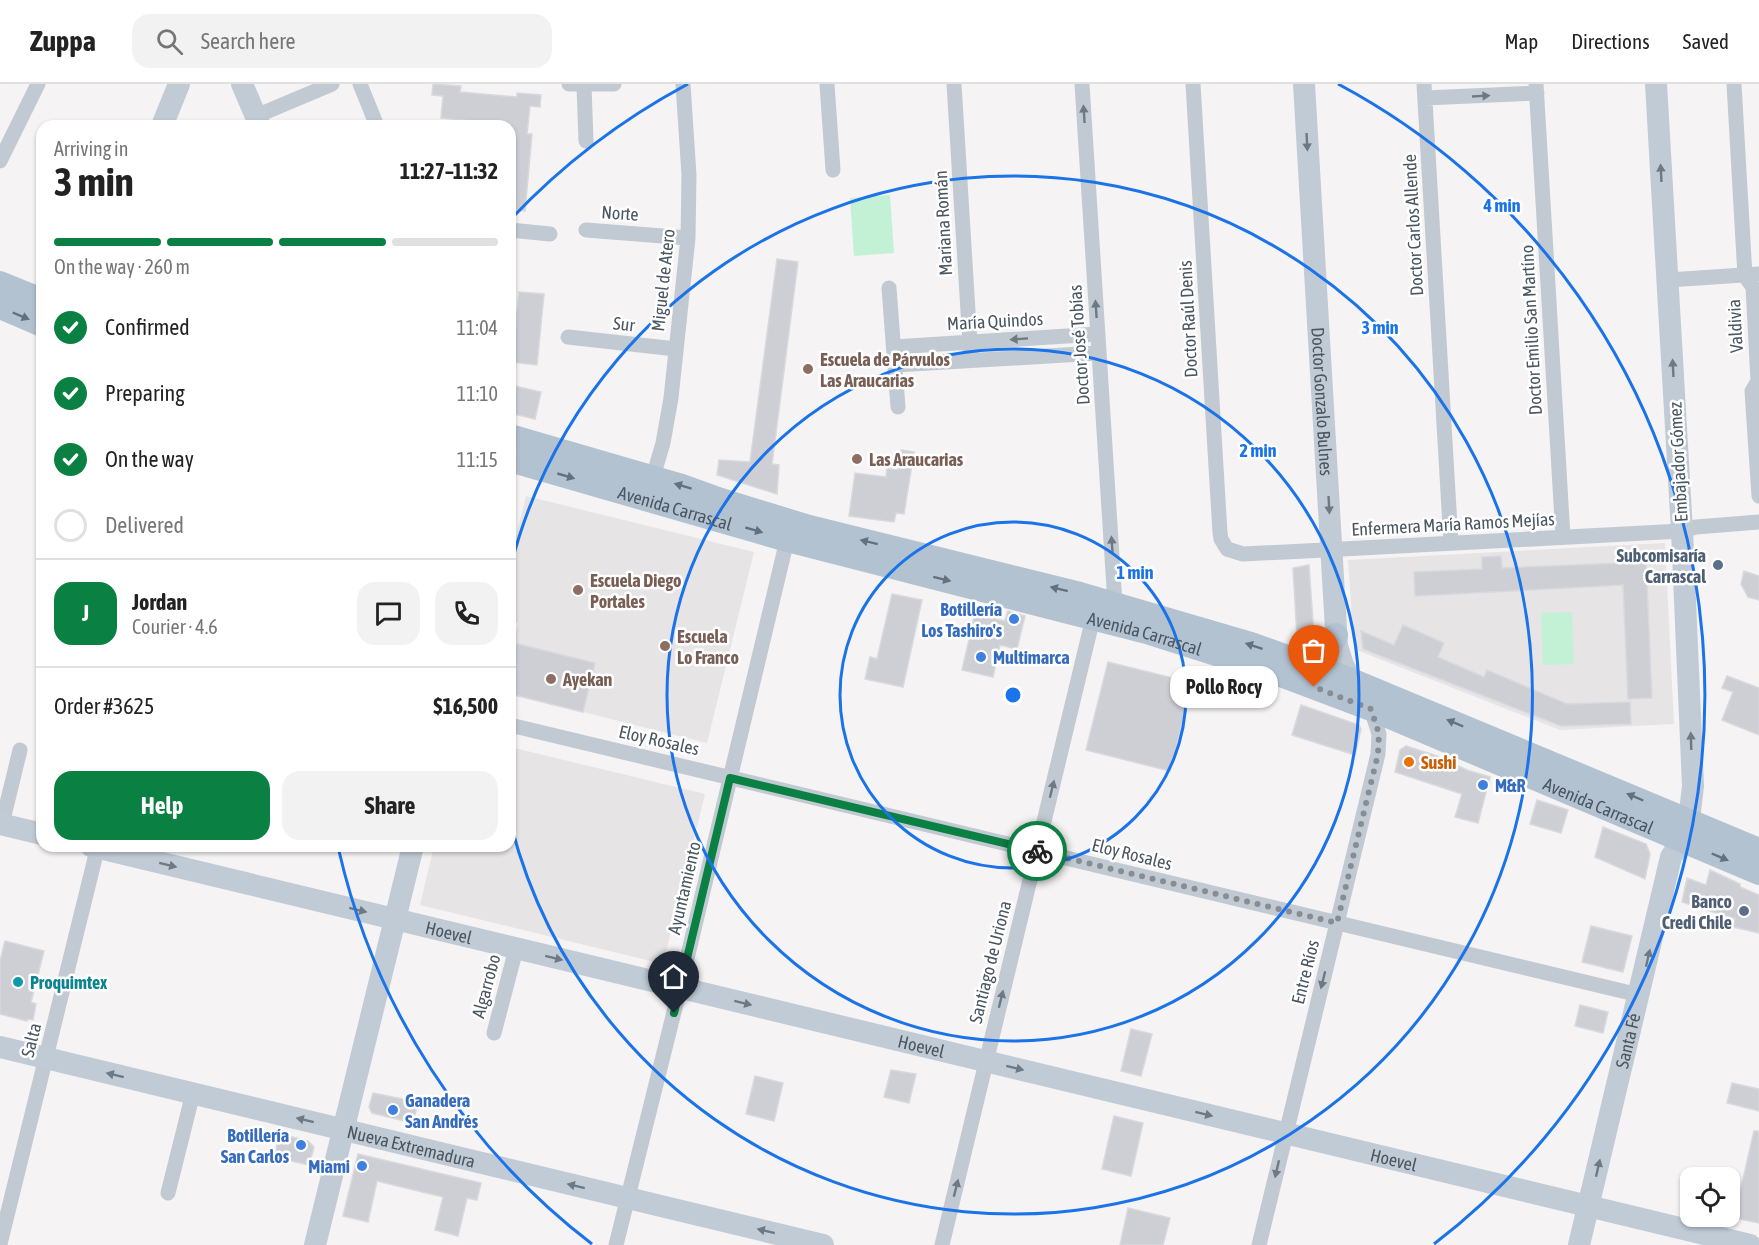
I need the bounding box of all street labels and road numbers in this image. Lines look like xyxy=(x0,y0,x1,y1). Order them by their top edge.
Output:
street label: Doctor Carlos Allende xyxy=(1399,154,1427,296)
street label: Mariana Román xyxy=(930,170,956,276)
street label: Norte xyxy=(601,201,639,225)
street label: Miguel de Atero xyxy=(647,228,679,332)
street label: Doctor Emilio San Martíno xyxy=(1516,244,1546,416)
street label: Doctor Raúl Denis xyxy=(1174,260,1202,378)
street label: Doctor José Tobías xyxy=(1064,284,1094,406)
street label: Valdivia xyxy=(1723,299,1747,353)
street label: María Quindos xyxy=(946,308,1044,334)
street label: Sur xyxy=(612,312,637,336)
street label: Doctor Gonzalo Bulnes xyxy=(1308,326,1337,476)
street label: Embajador Gómez xyxy=(1664,401,1692,523)
street label: Avenida Carrascal xyxy=(616,481,735,534)
street label: Enfermera María Ramos Mejías xyxy=(1351,508,1555,540)
street label: Avenida Carrascal xyxy=(1085,607,1205,659)
street label: Eloy Rosales xyxy=(617,721,701,759)
street label: Avenida Carrascal xyxy=(1540,773,1657,838)
street label: Eloy Rosales xyxy=(1090,834,1174,874)
street label: Ayuntamiento xyxy=(663,840,705,936)
street label: Santiago de Uriona xyxy=(965,899,1015,1025)
street label: Hoevel xyxy=(423,916,474,948)
street label: Entre Ríos xyxy=(1287,938,1323,1006)
street label: Algarrobo xyxy=(467,952,505,1020)
street label: Santa Fé xyxy=(1611,1011,1644,1070)
street label: Salta xyxy=(17,1021,45,1059)
street label: Hoevel xyxy=(896,1030,947,1061)
street label: Nueva Extremadura xyxy=(345,1120,477,1171)
street label: Hoevel xyxy=(1368,1144,1419,1175)

